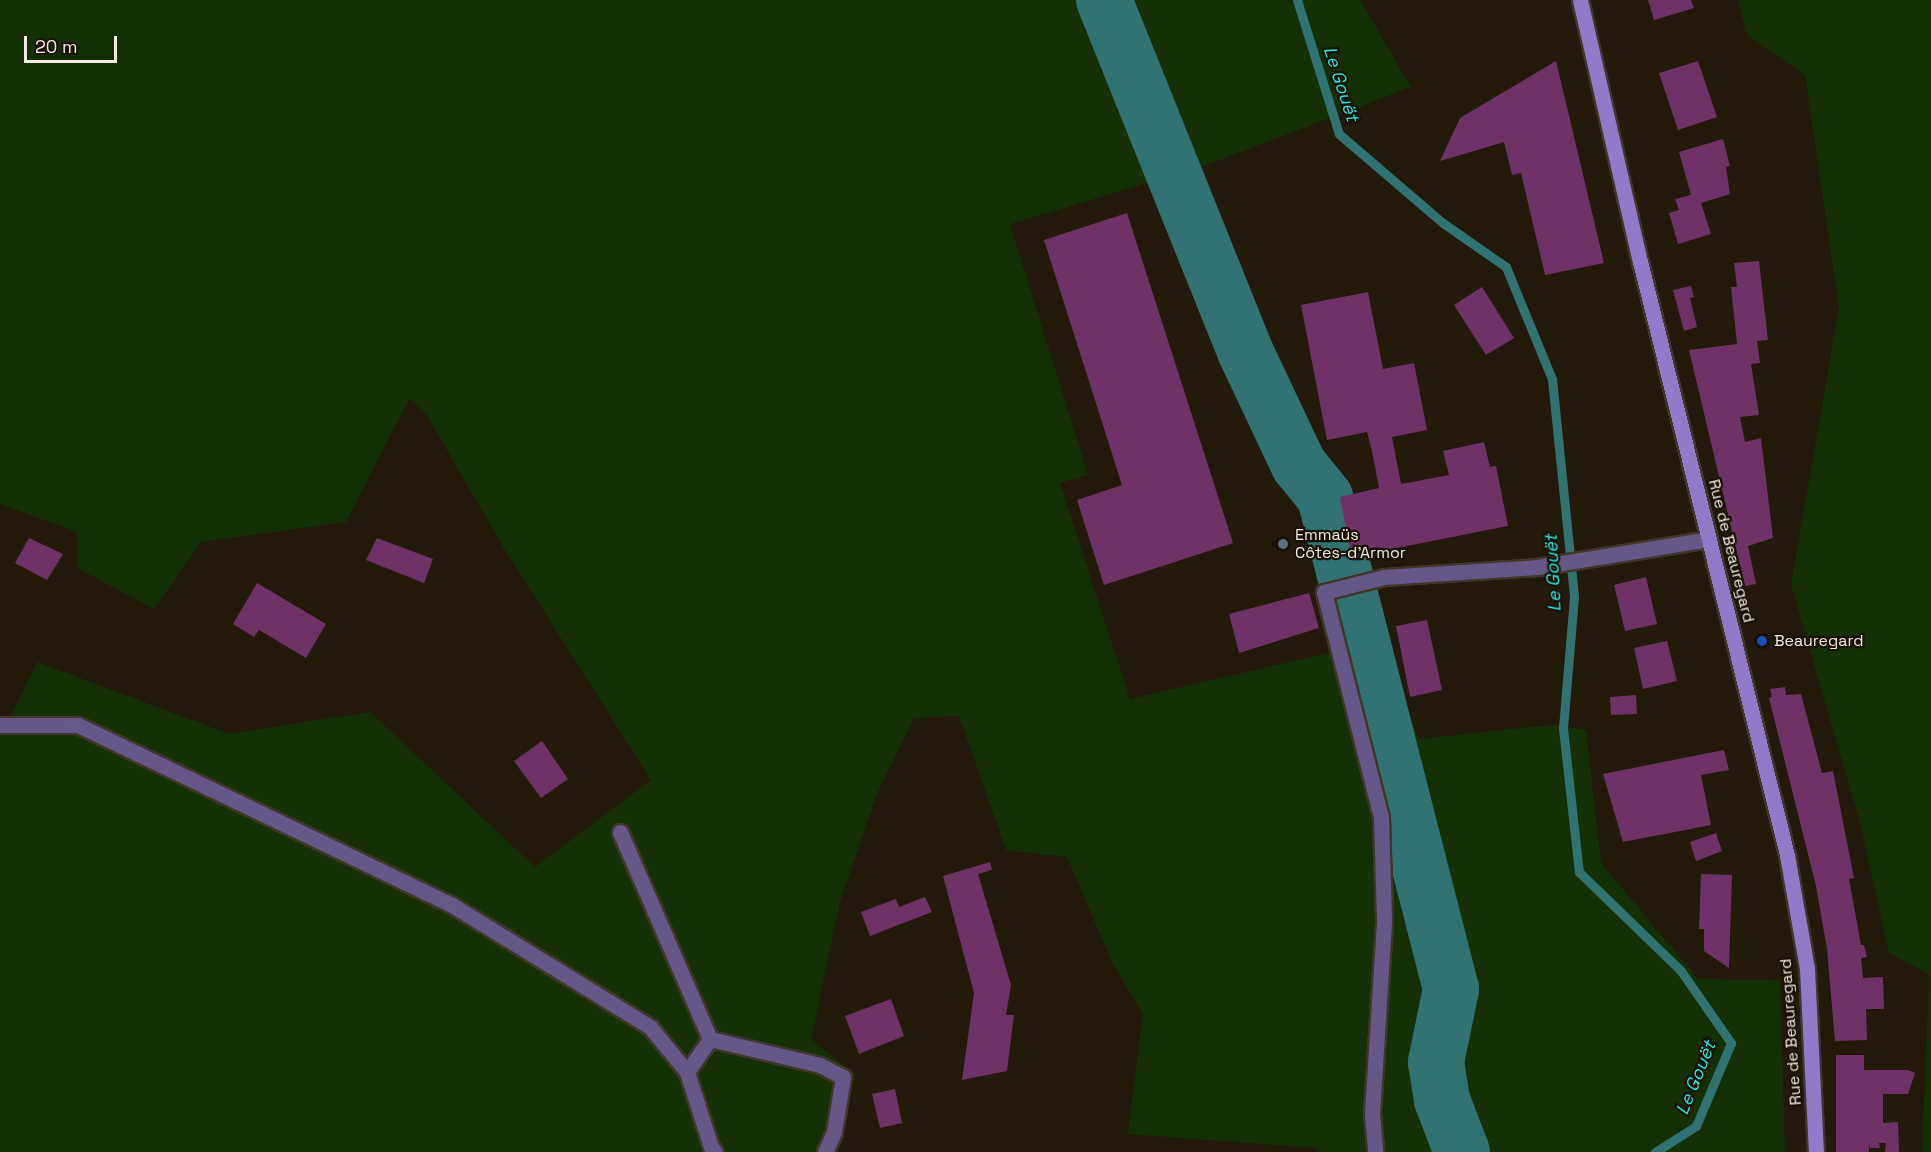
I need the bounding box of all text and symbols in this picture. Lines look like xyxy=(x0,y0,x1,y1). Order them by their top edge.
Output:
scale bar xyxy=(27,24,120,62)
text: 20 m xyxy=(35,35,78,58)
water label: Le Gouët xyxy=(1319,44,1363,124)
street label: Rue de Beauregard xyxy=(1704,477,1758,625)
place label: Emmaüs Côtes-d'Armor xyxy=(1295,525,1406,563)
water label: Le Gouët xyxy=(1540,534,1566,612)
marker: Emmaüs Côtes-d'Armor xyxy=(1276,537,1290,551)
place label: Beauregard xyxy=(1774,631,1864,651)
marker: Beauregard xyxy=(1755,634,1769,648)
street label: Rue de Beauregard xyxy=(1776,958,1806,1106)
water label: Le Gouët xyxy=(1671,1038,1721,1118)

